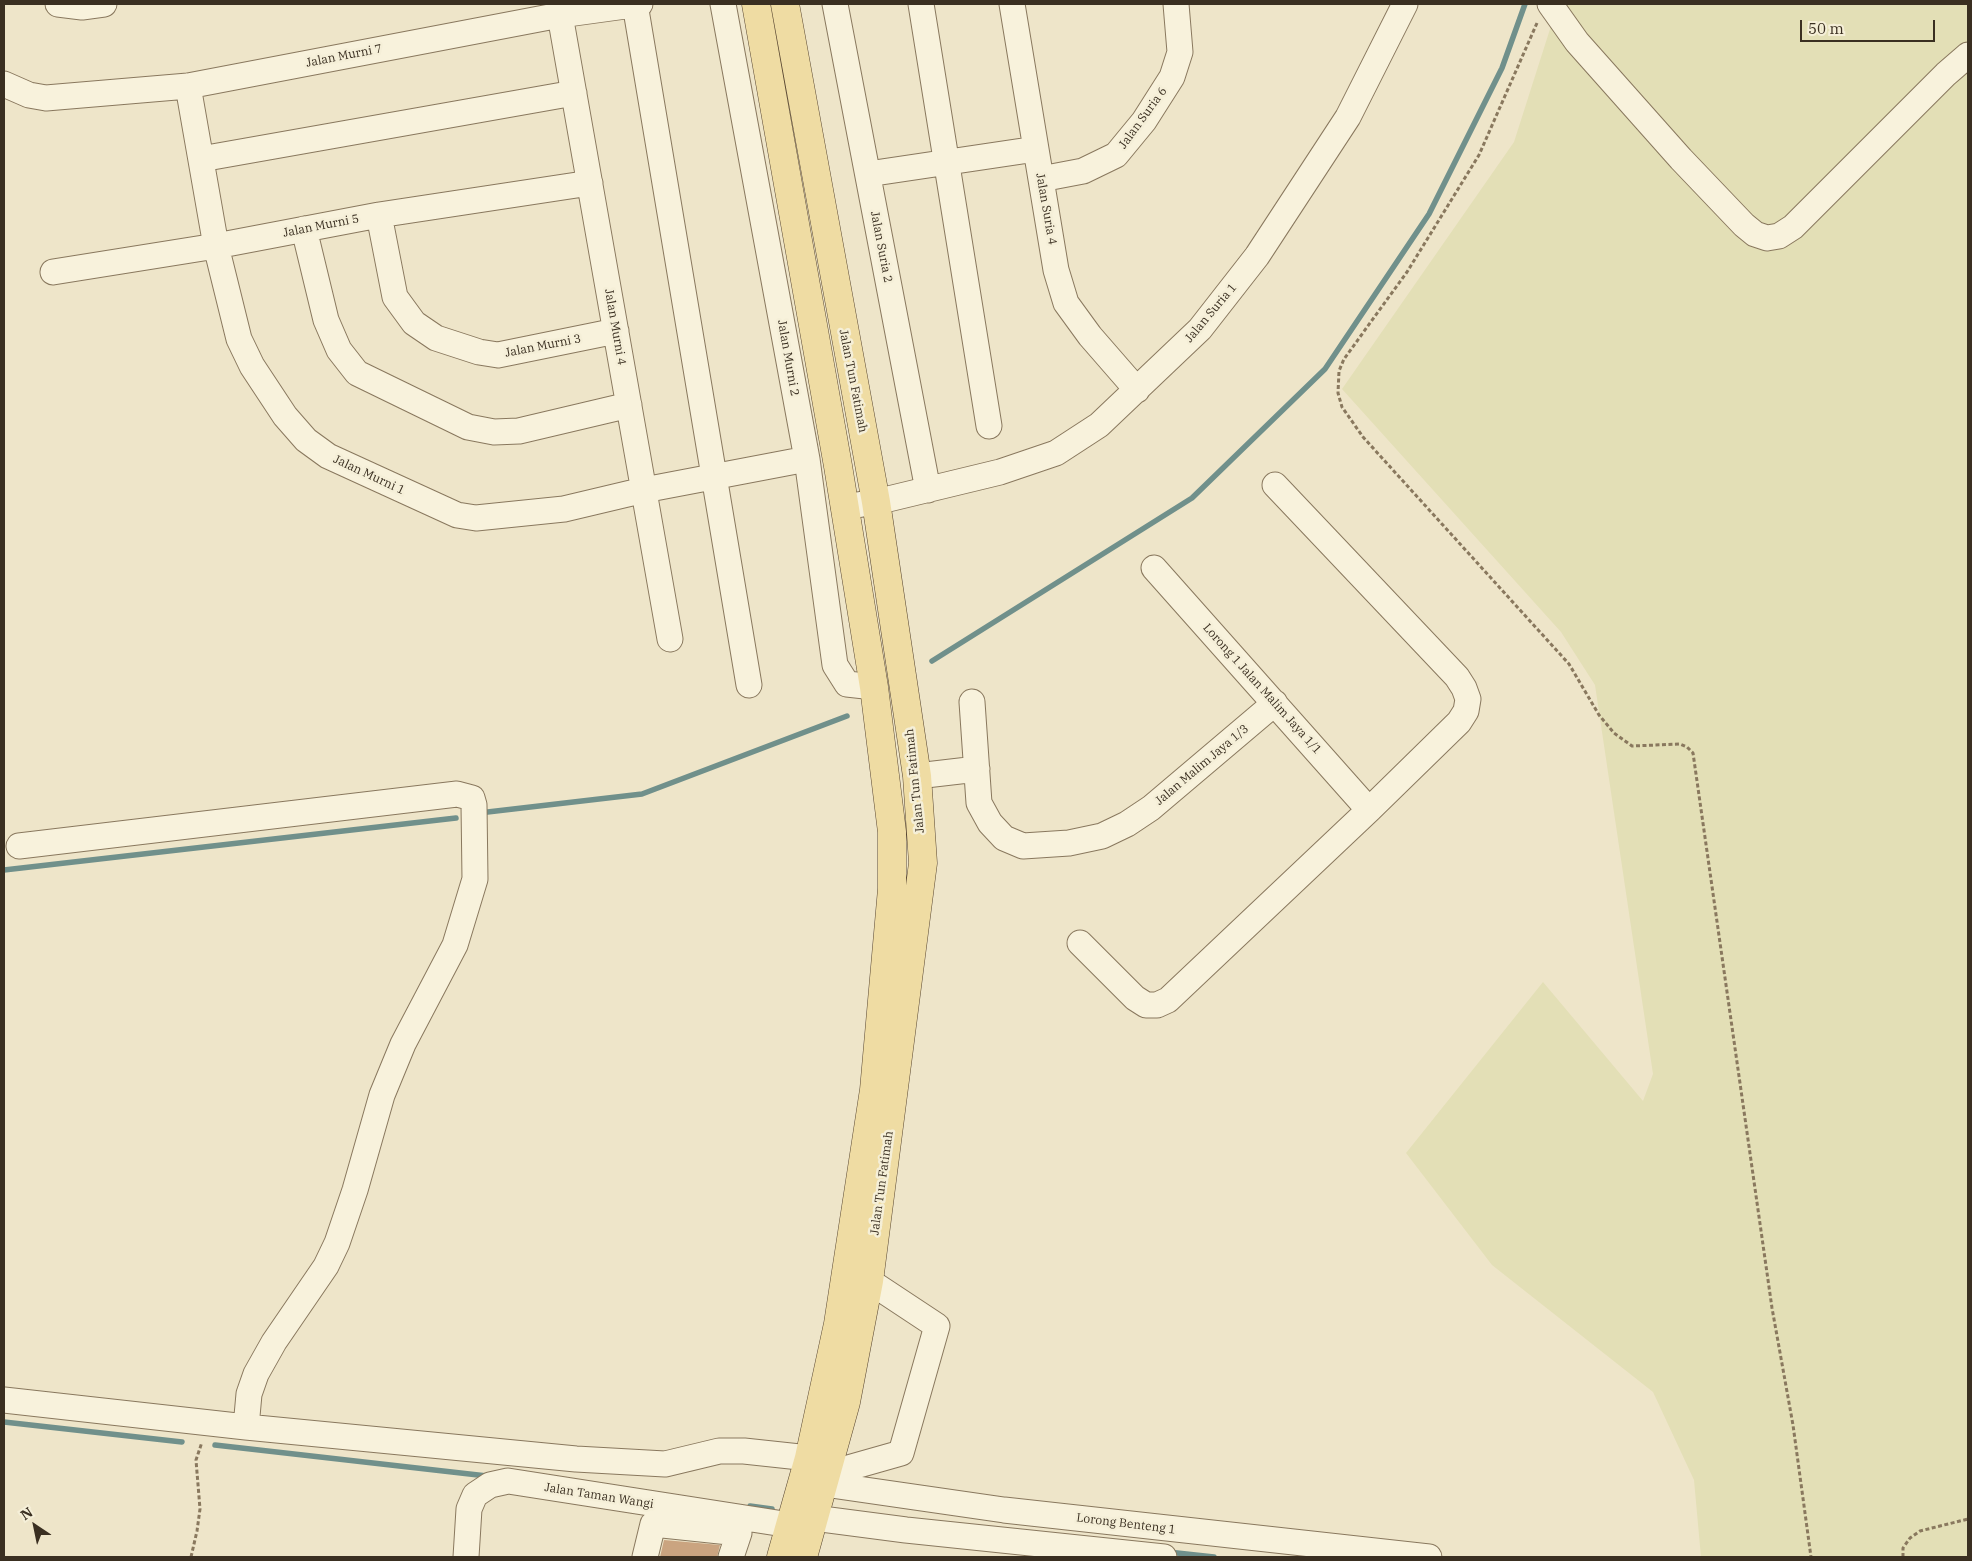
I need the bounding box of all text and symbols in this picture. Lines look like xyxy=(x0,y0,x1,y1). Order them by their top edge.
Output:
scale bar xyxy=(1802,10,1937,42)
text: 50 m xyxy=(1808,19,1844,38)
street label: Jalan Murni 7 xyxy=(305,42,383,70)
street label: Jalan Suria 6 xyxy=(1116,84,1170,152)
street label: Jalan Suria 4 xyxy=(1033,172,1059,246)
street label: Jalan Suria 2 xyxy=(867,210,895,284)
street label: Jalan Murni 5 xyxy=(282,212,360,240)
street label: Jalan Suria 1 xyxy=(1182,281,1240,345)
street label: Jalan Murni 4 xyxy=(601,288,629,366)
street label: Jalan Murni 2 xyxy=(774,319,802,397)
street label: Jalan Tun Fatimah xyxy=(836,328,870,434)
street label: Jalan Murni 3 xyxy=(504,332,582,360)
street label: Jalan Murni 1 xyxy=(331,452,407,498)
street label: Lorong 1 Jalan Malim Jaya 1/1 xyxy=(1200,621,1324,757)
street label: Jalan Malim Jaya 1/3 xyxy=(1152,722,1252,808)
street label: Jalan Tun Fatimah xyxy=(902,728,928,834)
street label: Jalan Tun Fatimah xyxy=(868,1130,896,1236)
street label: Jalan Taman Wangi xyxy=(543,1480,655,1512)
north arrow xyxy=(10,1501,60,1551)
text: N xyxy=(17,1503,36,1524)
street label: Lorong Benteng 1 xyxy=(1076,1511,1176,1537)

